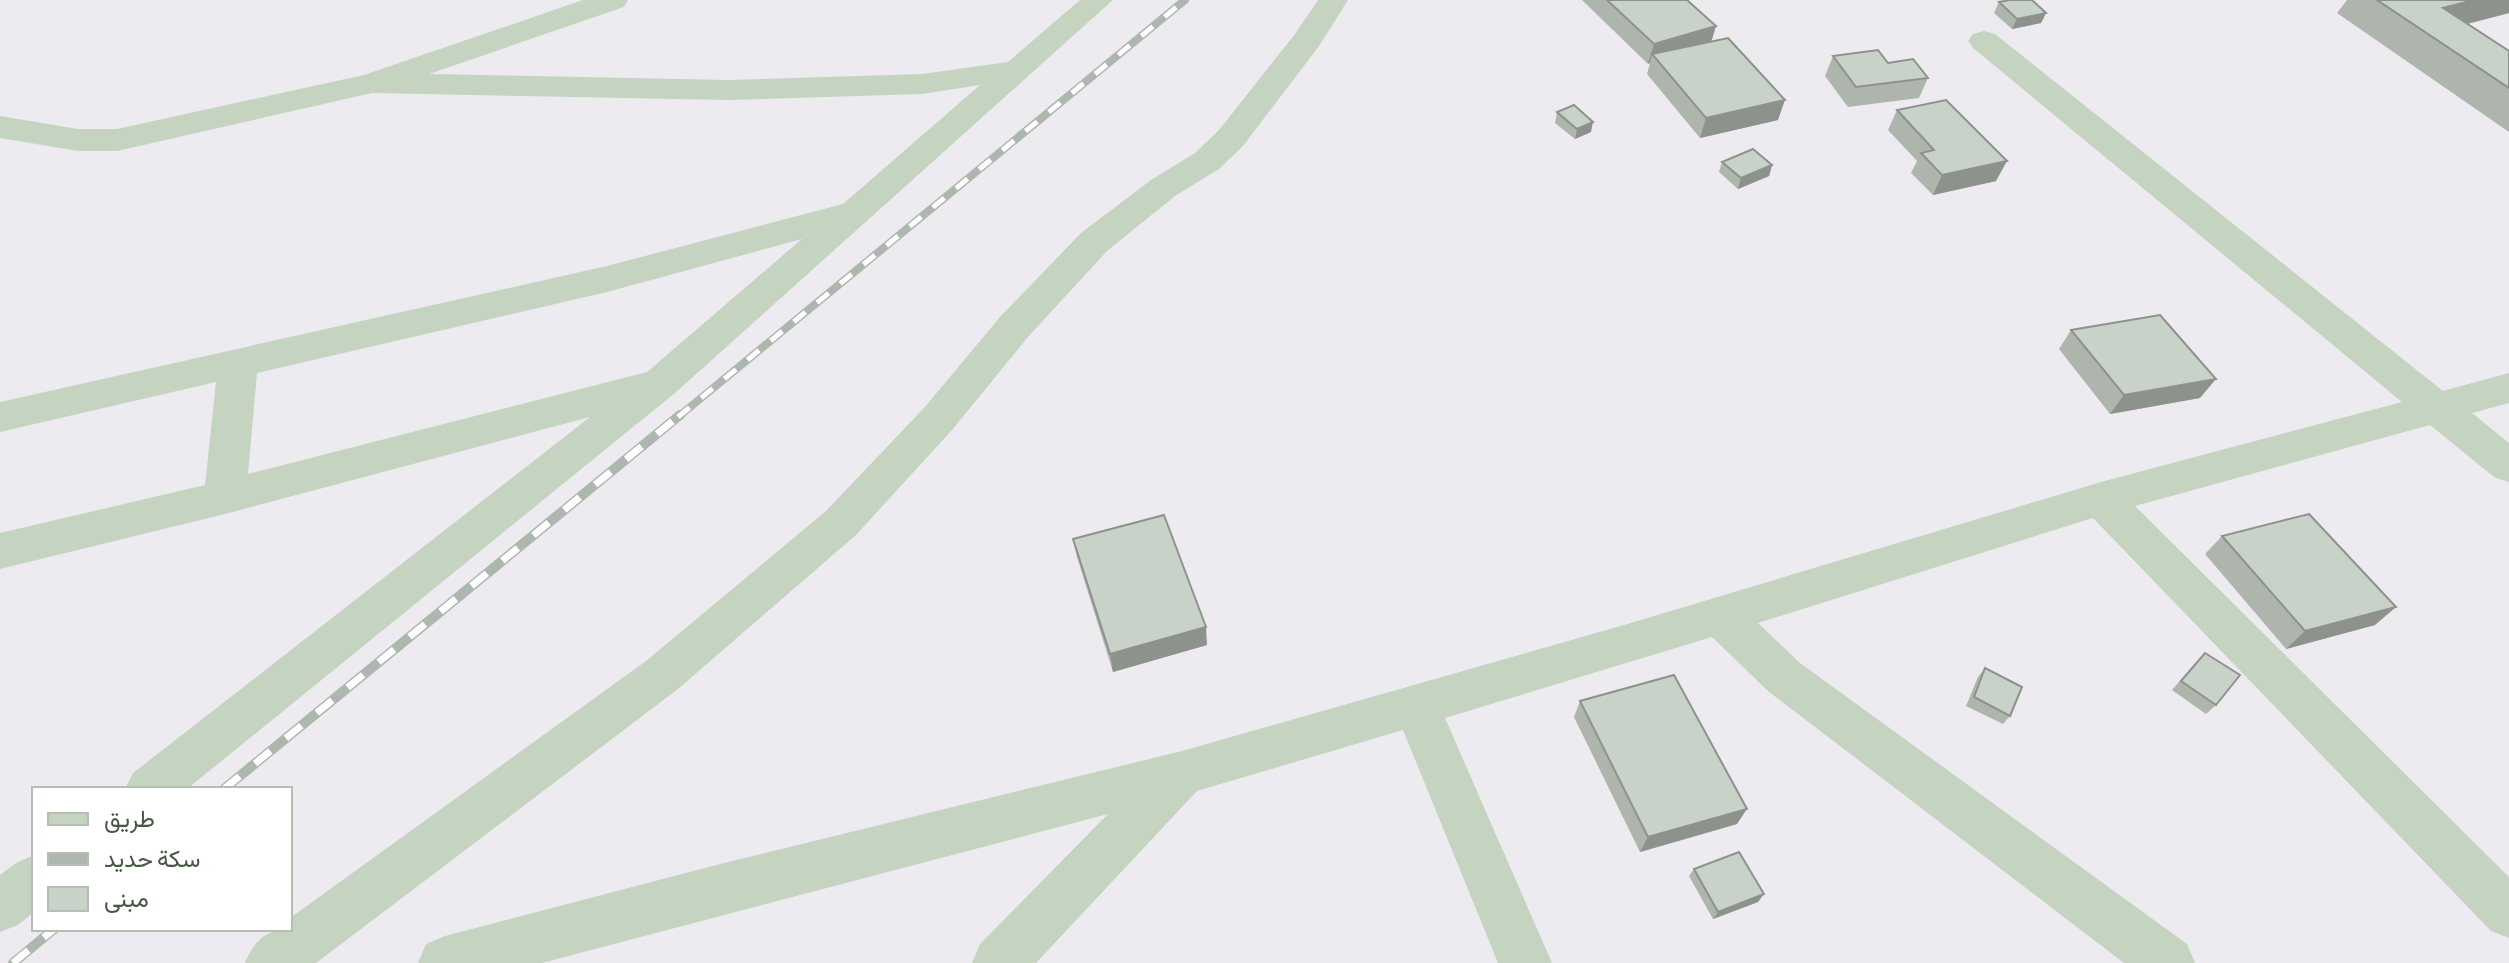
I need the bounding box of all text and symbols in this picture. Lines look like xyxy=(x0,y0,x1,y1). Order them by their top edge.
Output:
legend xyxy=(32,787,292,931)
text: طريق xyxy=(104,805,155,834)
text: سكة حديد xyxy=(104,845,201,874)
text: مبنى xyxy=(104,885,149,914)

